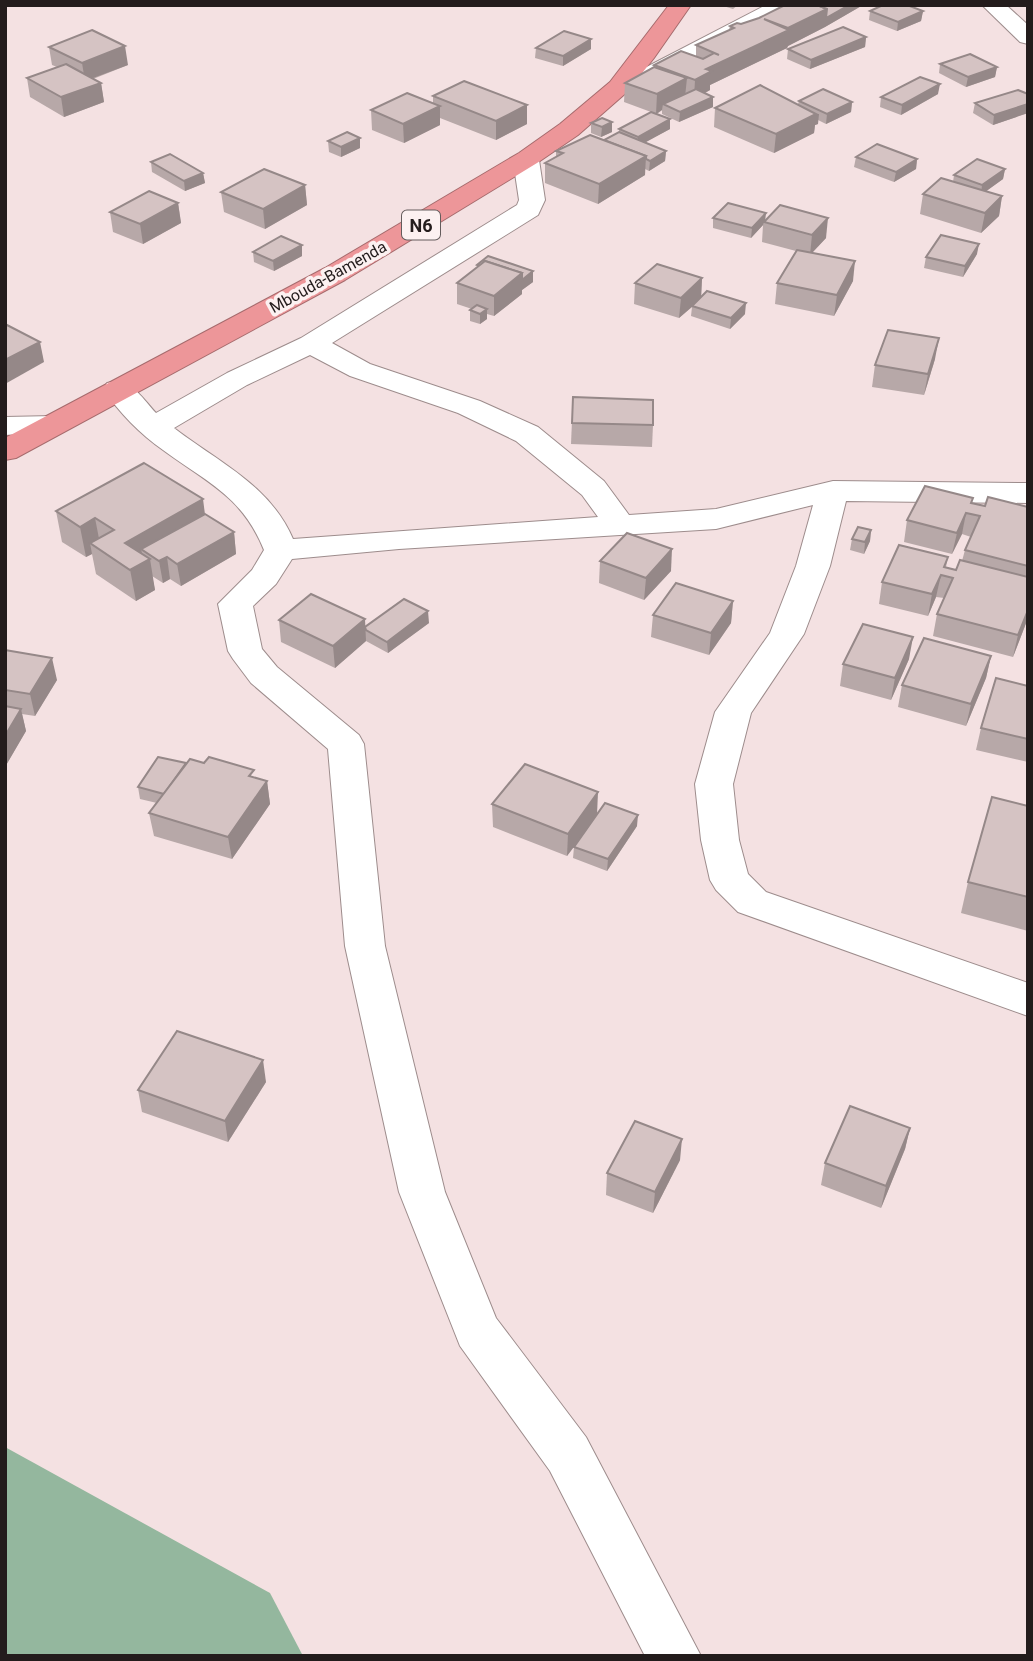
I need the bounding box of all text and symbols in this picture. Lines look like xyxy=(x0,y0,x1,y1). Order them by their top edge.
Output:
road number: N6 xyxy=(402,210,440,240)
street label: Mbouda-Bamenda xyxy=(266,237,390,317)

